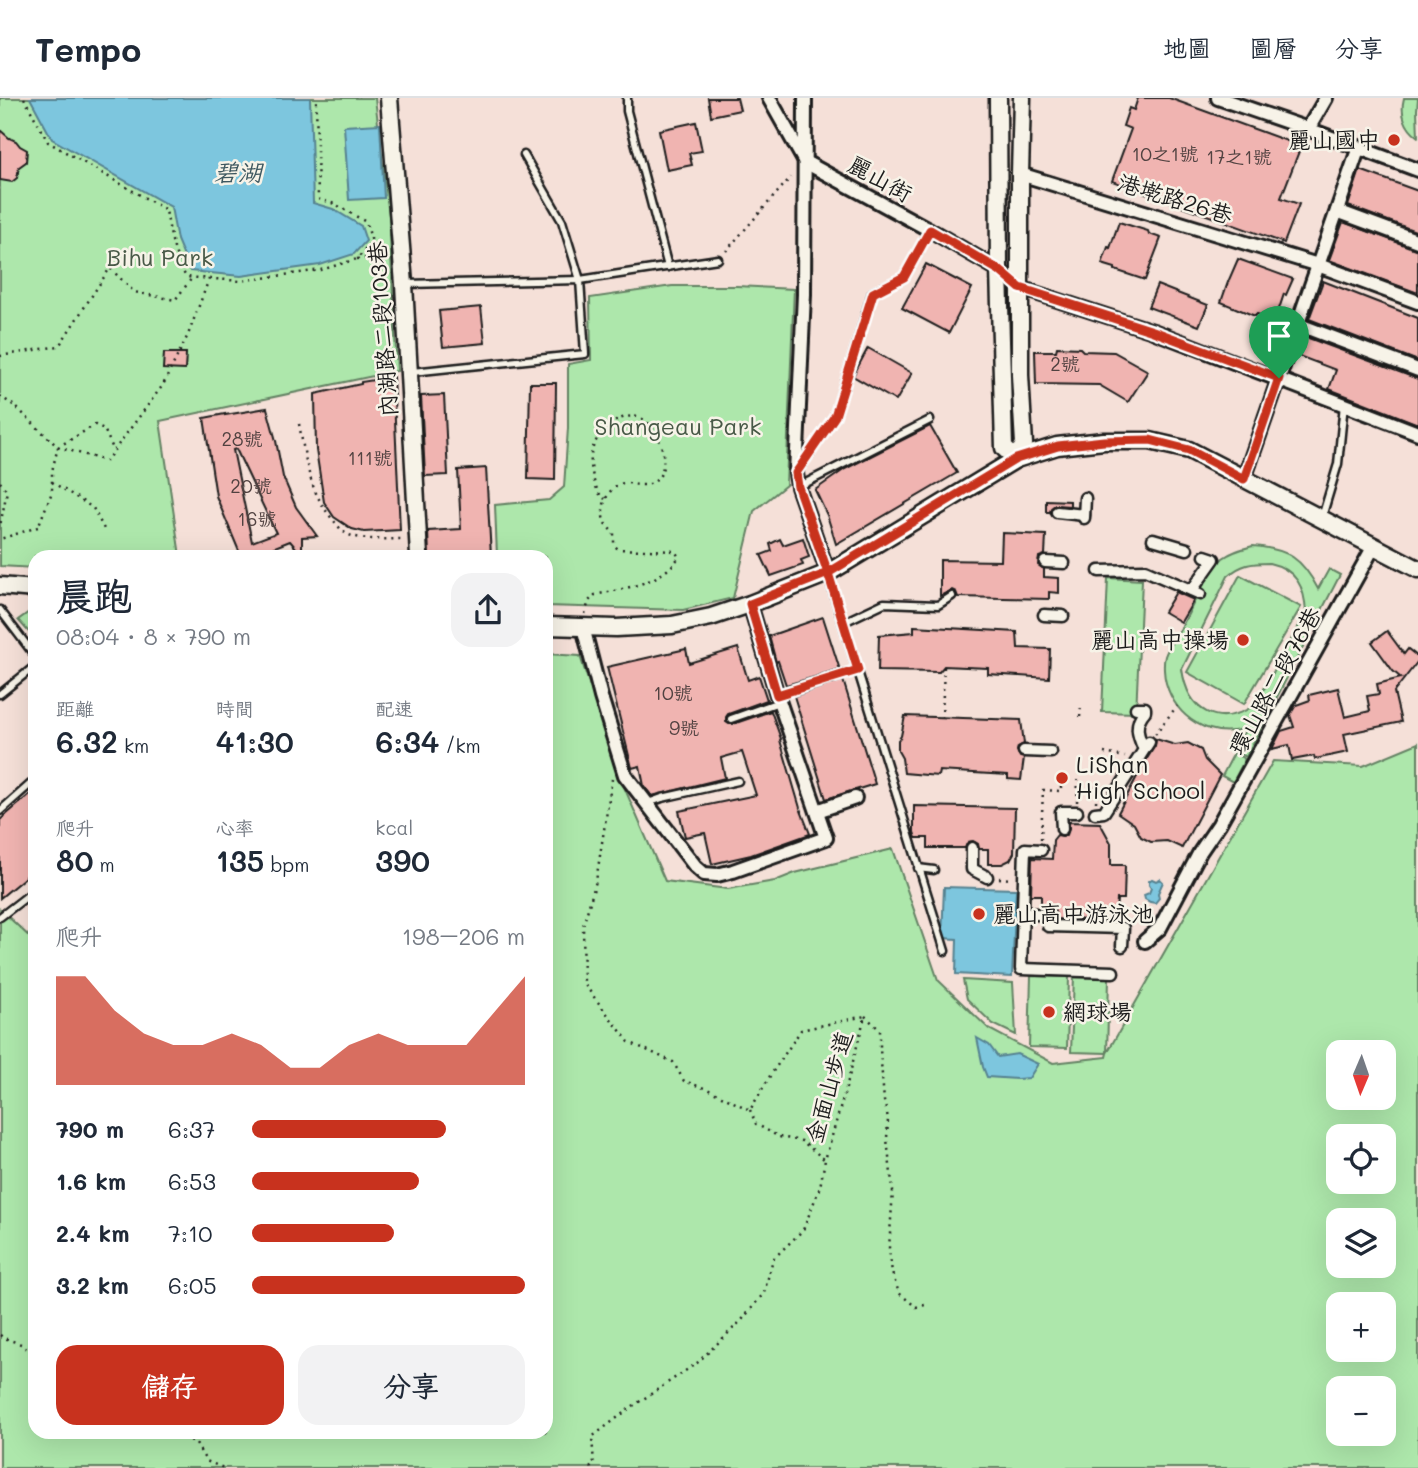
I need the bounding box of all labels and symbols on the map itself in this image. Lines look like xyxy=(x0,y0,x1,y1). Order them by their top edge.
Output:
place label: 麗山國中 xyxy=(1288,124,1380,154)
marker: 麗山國中 xyxy=(1386,132,1402,148)
house number: 10之1號 xyxy=(1132,141,1198,166)
house number: 17之1號 xyxy=(1206,144,1272,169)
street label: 麗山街 xyxy=(843,148,918,208)
water label: 碧湖 xyxy=(214,156,265,187)
street label: 港墘路26巷 xyxy=(1114,166,1237,230)
street label: 內湖路二段103巷 xyxy=(361,239,403,418)
park label: Bihu Park xyxy=(107,242,213,272)
pin xyxy=(1249,306,1309,378)
house number: 2號 xyxy=(1050,351,1080,376)
park label: Shangeau Park xyxy=(595,411,761,441)
house number: 28號 xyxy=(221,426,263,451)
house number: 111號 xyxy=(348,445,392,470)
house number: 20號 xyxy=(230,473,272,498)
house number: 16號 xyxy=(238,506,276,531)
street label: 環山路二段76巷 xyxy=(1221,600,1328,760)
place label: 麗山高中操場 xyxy=(1091,624,1229,654)
marker: 麗山高中操場 xyxy=(1235,632,1251,648)
house number: 10號 xyxy=(653,680,693,705)
house number: 9號 xyxy=(669,715,699,740)
place label: LiShan High School xyxy=(1076,749,1206,805)
marker: LiShan High School xyxy=(1054,770,1070,786)
place label: 麗山高中游泳池 xyxy=(993,898,1154,928)
marker: 麗山高中游泳池 xyxy=(971,906,987,922)
place label: 網球場 xyxy=(1063,996,1132,1026)
marker: 網球場 xyxy=(1041,1004,1057,1020)
street label: 金面山步道 xyxy=(798,1027,858,1146)
north arrow xyxy=(1326,1040,1396,1110)

